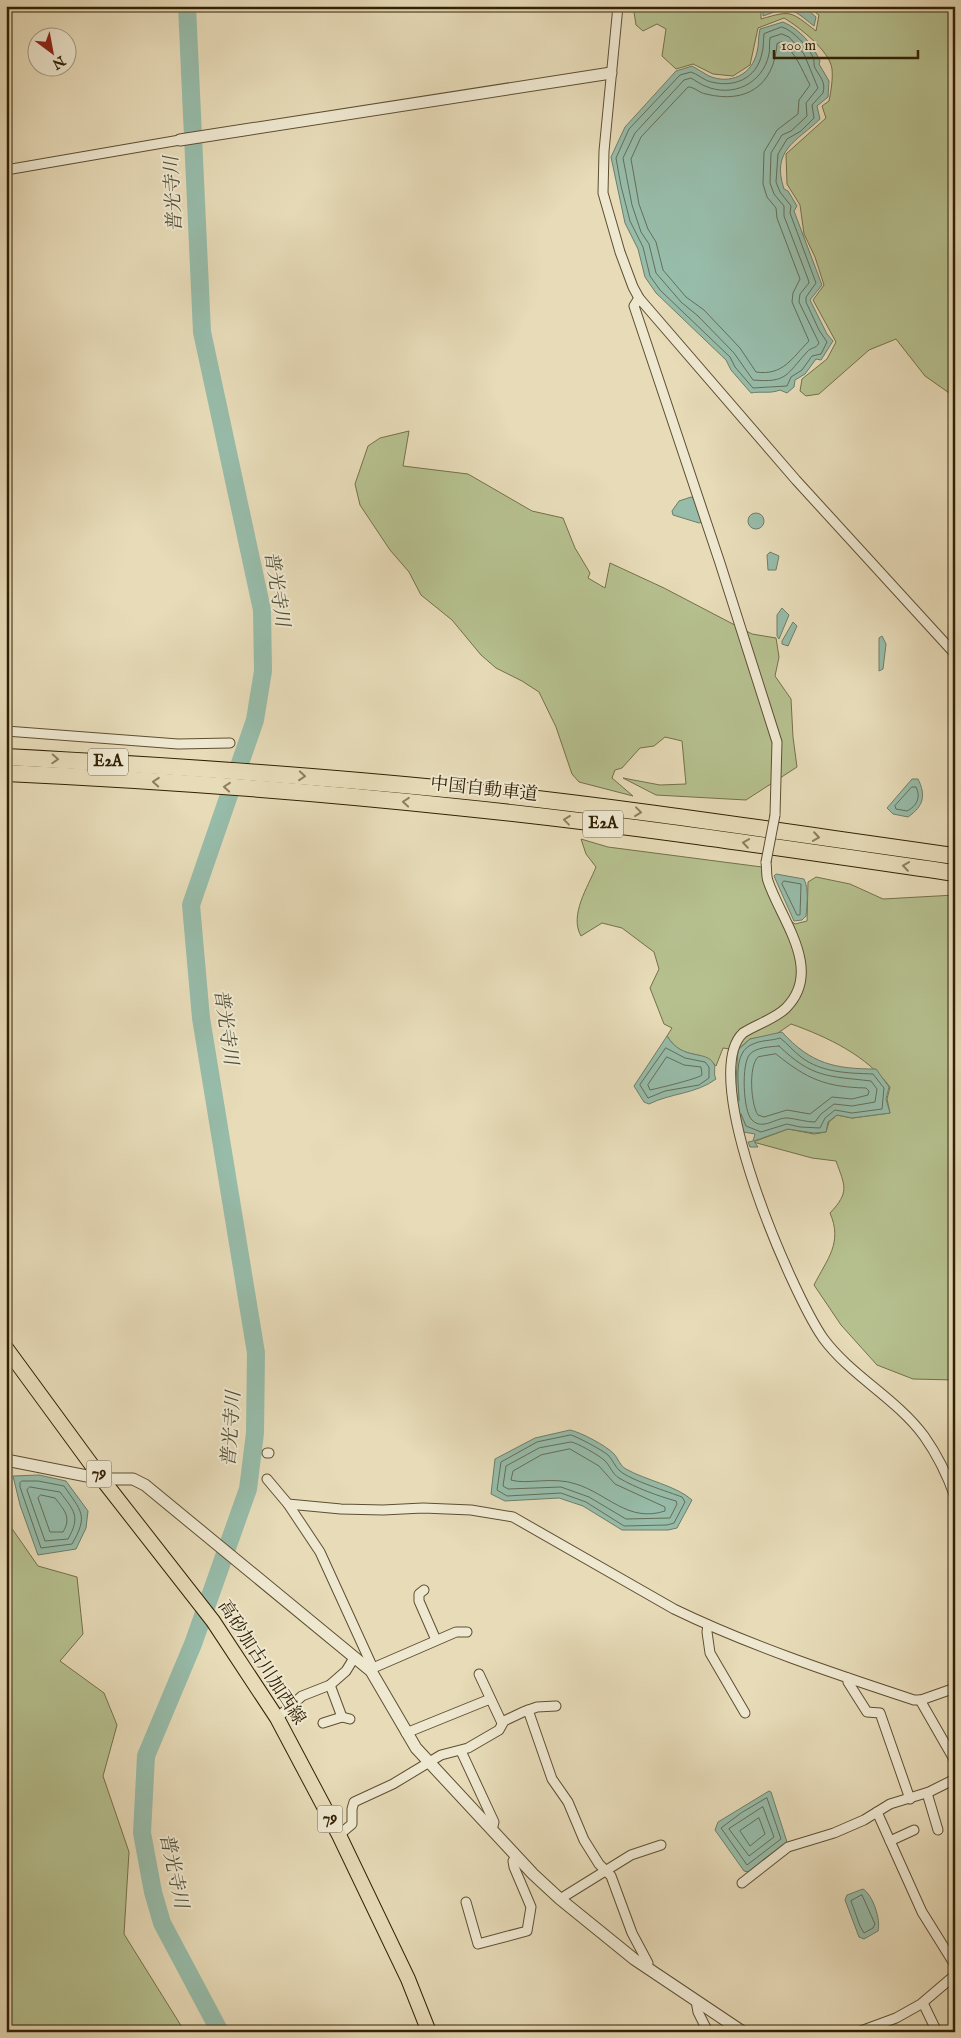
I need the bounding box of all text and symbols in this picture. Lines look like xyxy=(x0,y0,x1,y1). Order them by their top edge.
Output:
north arrow xyxy=(28,28,78,78)
scale bar xyxy=(774,28,917,60)
text: 100 m xyxy=(781,36,817,55)
text: N xyxy=(48,51,69,73)
water label: 普光寺川 xyxy=(160,153,188,233)
water label: 普光寺川 xyxy=(258,550,294,630)
road number: E2A xyxy=(88,749,128,776)
one-way arrow xyxy=(51,754,59,765)
one-way arrow xyxy=(298,770,306,781)
street label: 中国自動車道 xyxy=(429,773,539,807)
one-way arrow xyxy=(152,776,160,787)
one-way arrow xyxy=(223,782,231,793)
one-way arrow xyxy=(401,797,409,808)
one-way arrow xyxy=(634,806,642,817)
road number: E2A xyxy=(583,811,623,838)
one-way arrow xyxy=(563,815,571,825)
one-way arrow xyxy=(812,831,820,841)
one-way arrow xyxy=(741,838,749,849)
one-way arrow xyxy=(902,861,910,872)
water label: 普光寺川 xyxy=(208,988,242,1068)
water label: 普光寺川 xyxy=(217,1388,247,1468)
road number: 79 xyxy=(86,1460,112,1488)
street label: 高砂加古川加西線 xyxy=(212,1596,310,1730)
road number: 79 xyxy=(318,1806,342,1832)
water label: 普光寺川 xyxy=(153,1831,193,1913)

